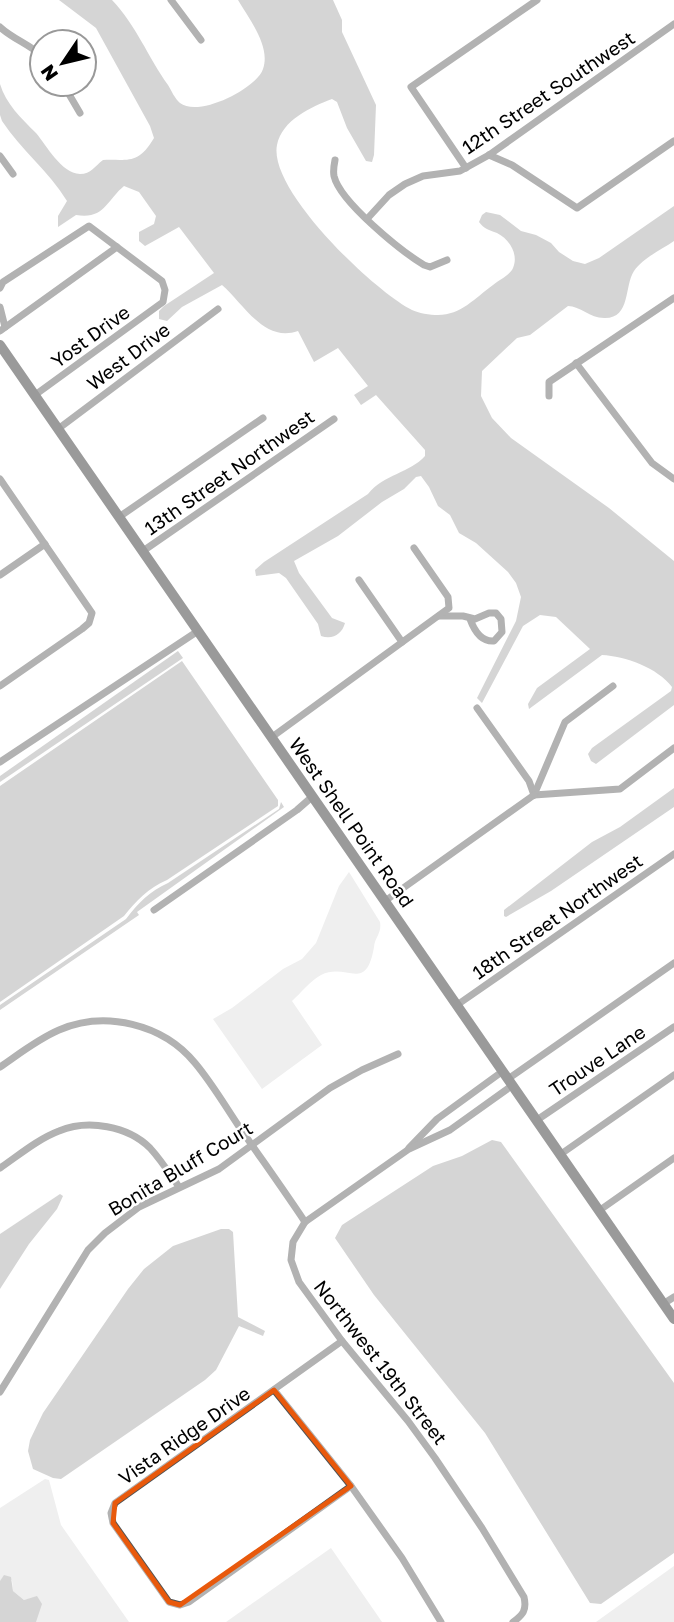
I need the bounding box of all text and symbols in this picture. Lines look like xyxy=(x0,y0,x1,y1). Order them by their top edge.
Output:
street label: 12th Street Southwest xyxy=(457,26,639,158)
north arrow xyxy=(28,28,98,98)
text: N xyxy=(35,61,62,86)
street label: Yost Drive xyxy=(46,300,134,372)
street label: West Drive xyxy=(82,317,174,395)
street label: 13th Street Northwest xyxy=(140,405,318,539)
street label: West Shell Point Road xyxy=(285,733,419,911)
street label: 18th Street Northwest xyxy=(467,849,647,983)
street label: Trouve Lane xyxy=(545,1020,649,1100)
street label: Bonita Bluff Court xyxy=(104,1116,256,1220)
street label: Northwest 19th Street xyxy=(310,1275,452,1449)
street label: Vista Ridge Drive xyxy=(114,1381,254,1489)

